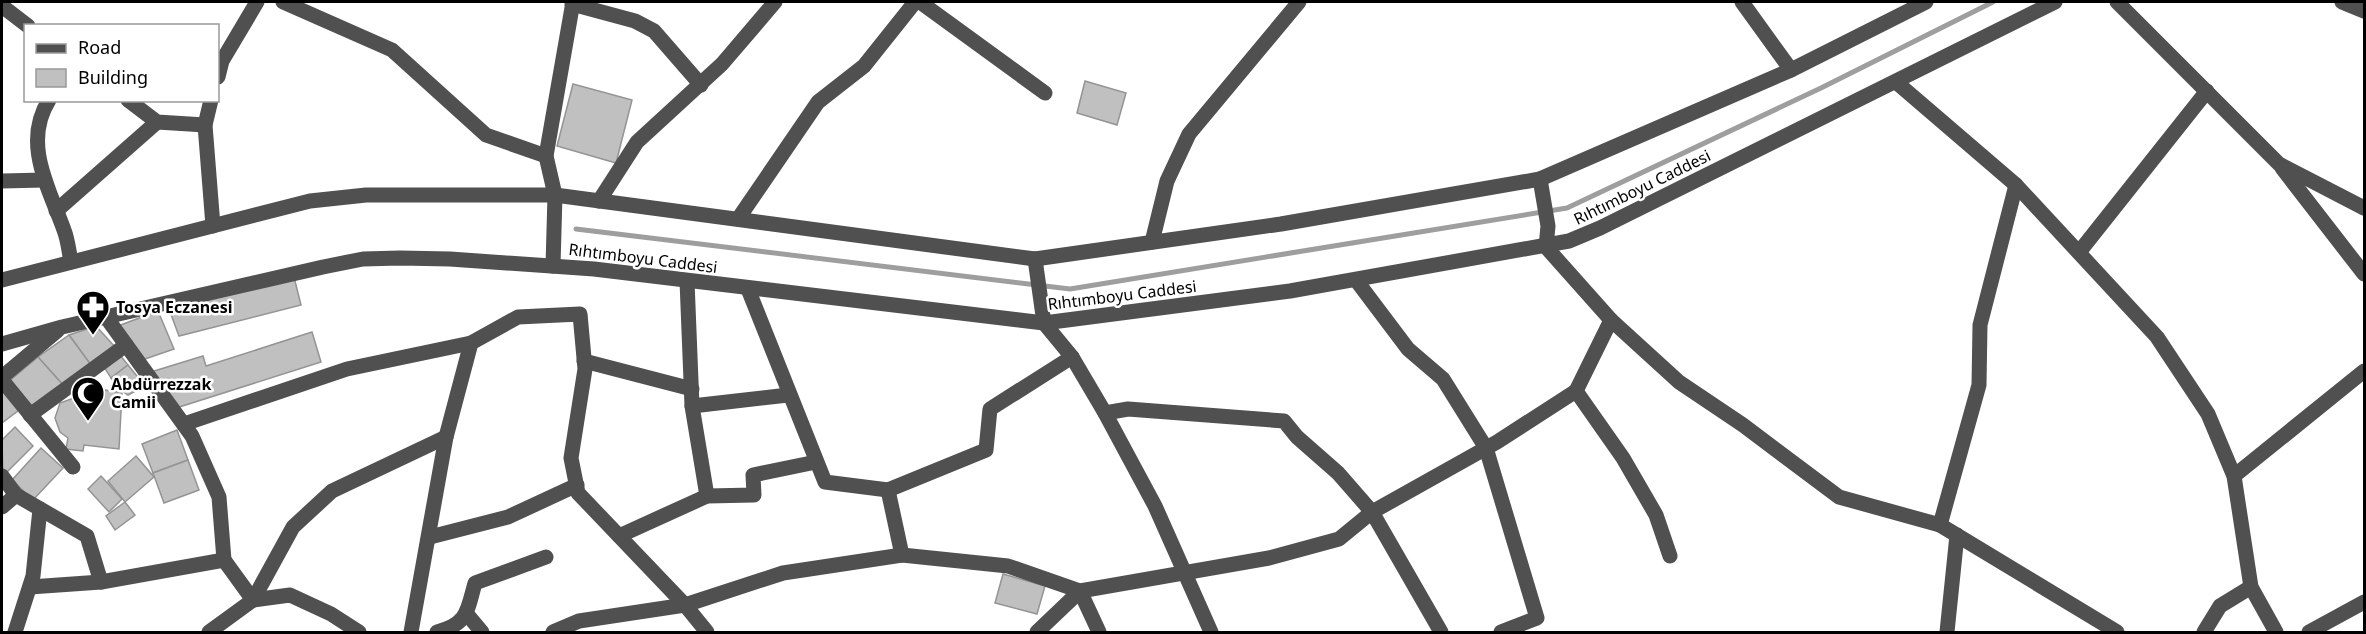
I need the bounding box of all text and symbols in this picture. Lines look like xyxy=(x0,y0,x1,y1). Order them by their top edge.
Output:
legend xyxy=(24,24,219,102)
text: Road xyxy=(78,35,121,59)
text: Building xyxy=(78,65,148,89)
street label: Rıhtımboyu Caddesi xyxy=(1570,144,1714,230)
street label: Rıhtımboyu Caddesi xyxy=(567,238,719,278)
street label: Rıhtımboyu Caddesi xyxy=(1046,275,1198,315)
pharmacy icon: Tosya Eczanesi xyxy=(75,289,111,336)
place label: Tosya Eczanesi xyxy=(116,296,232,318)
place label: Abdürrezzak Camii xyxy=(111,373,211,413)
mosque icon: Abdürrezzak Camii xyxy=(70,375,106,422)

